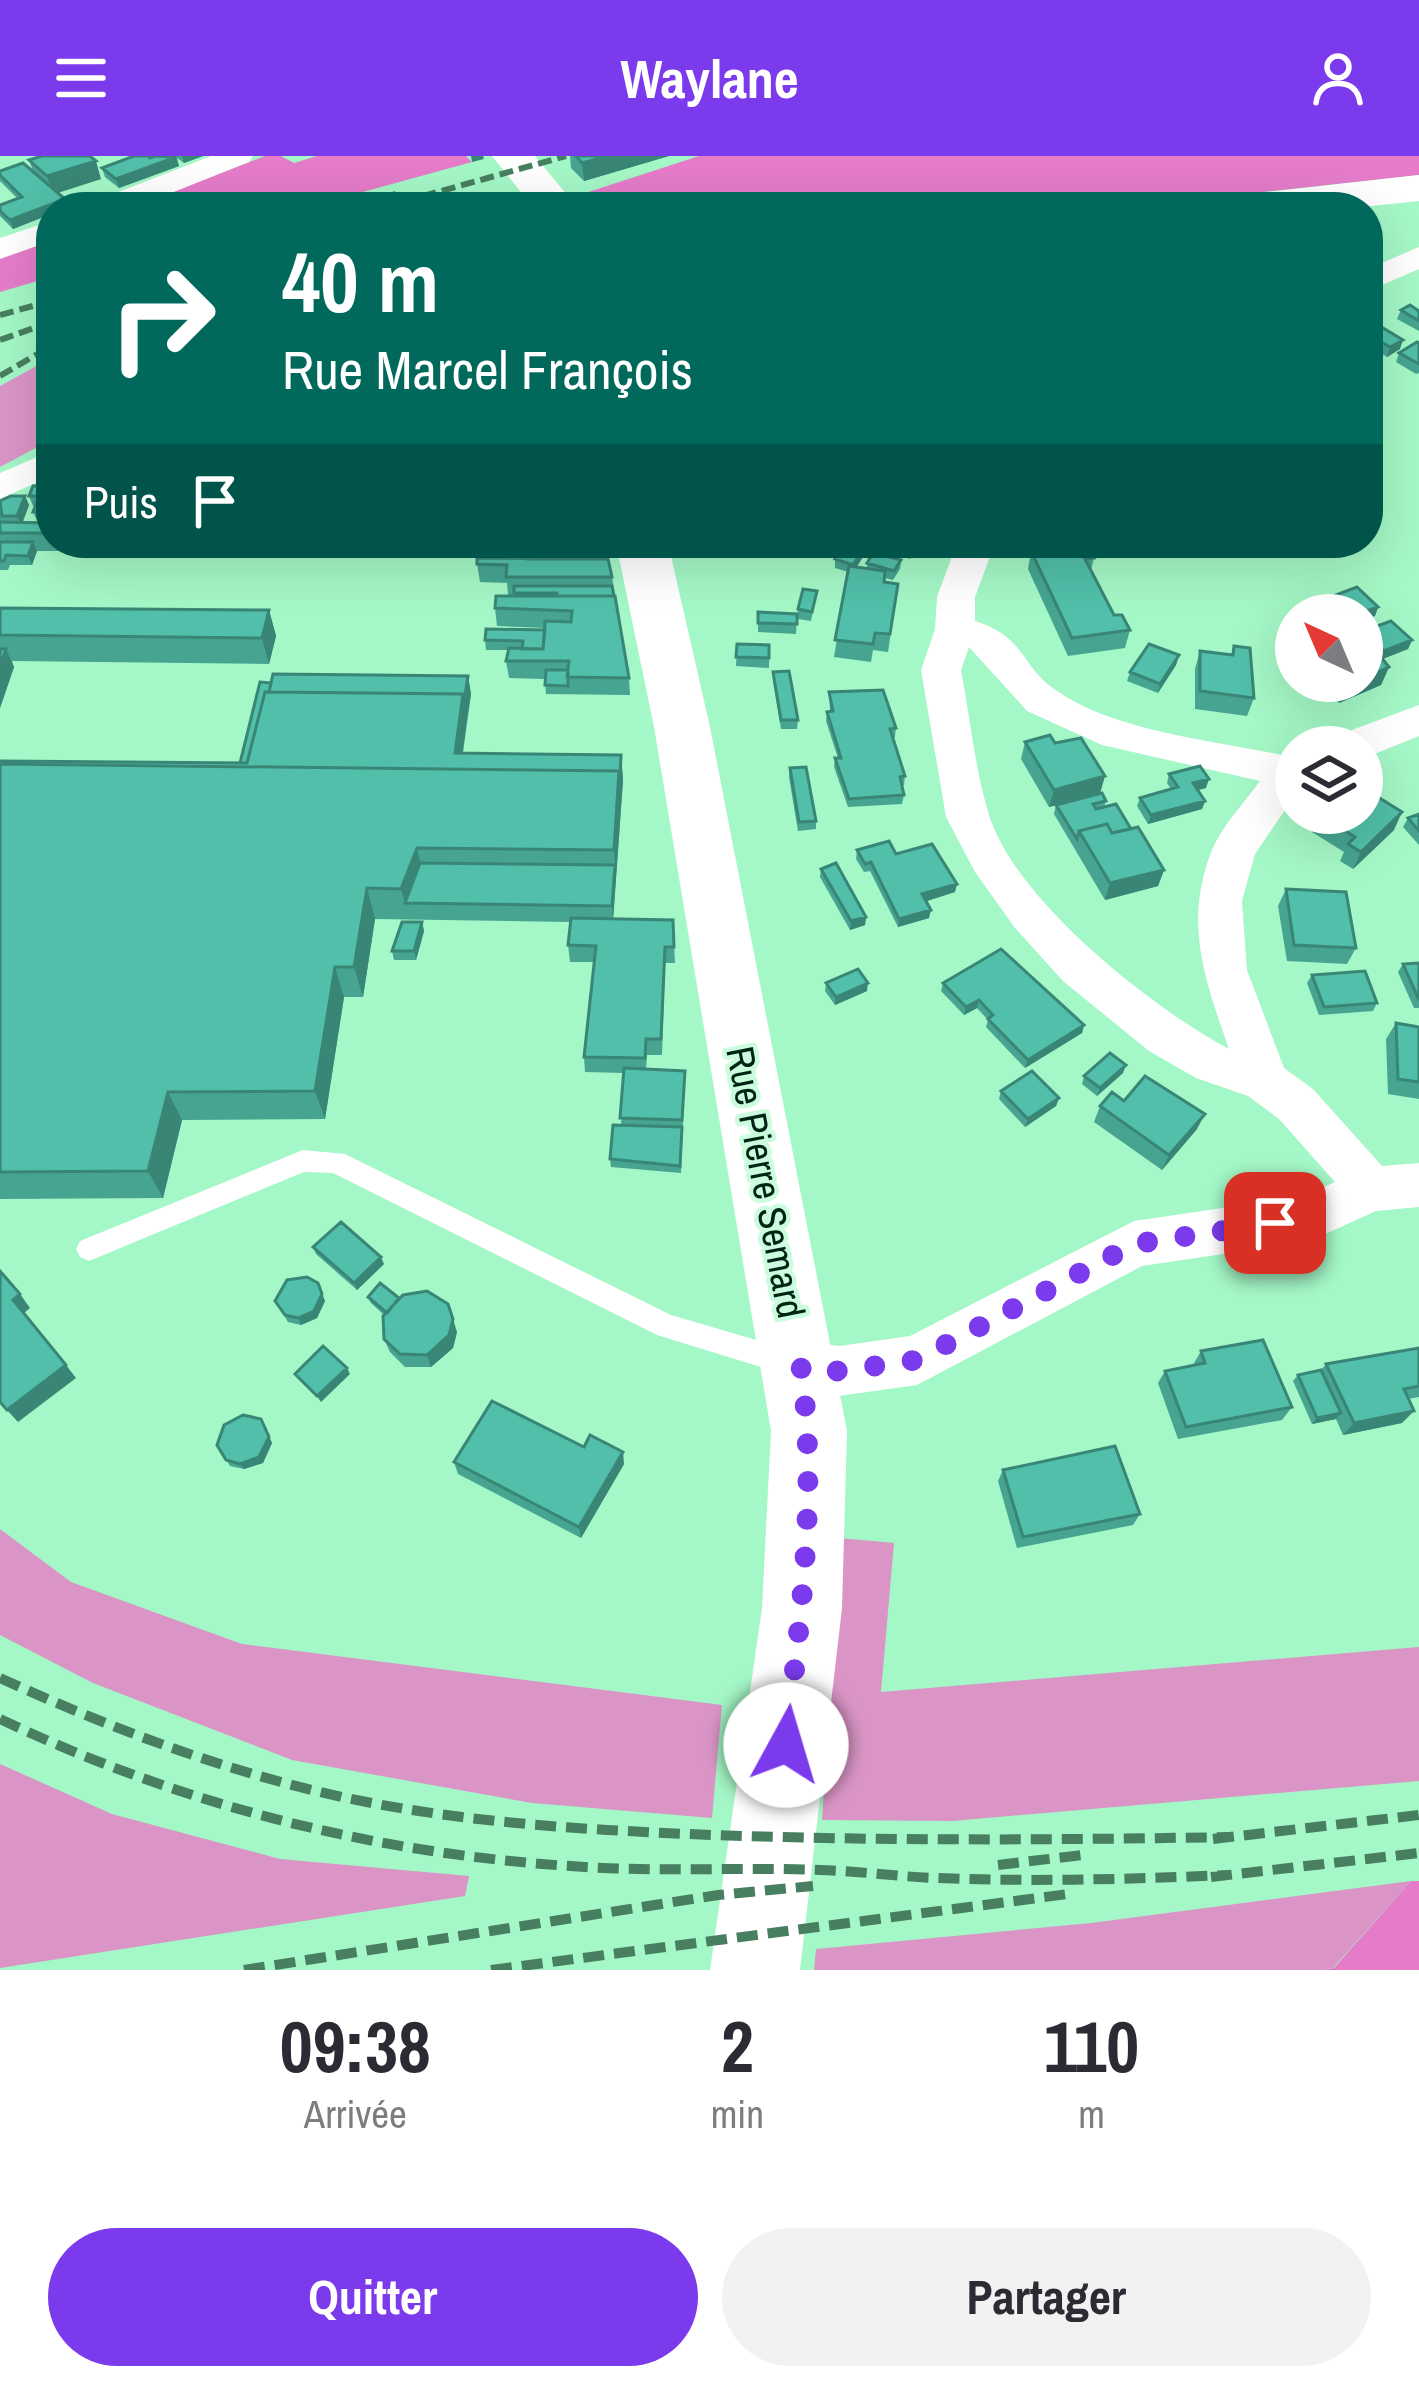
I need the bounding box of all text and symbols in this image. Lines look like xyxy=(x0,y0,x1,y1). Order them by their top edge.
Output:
text: Waylane xyxy=(620,42,799,115)
icon: menu xyxy=(48,45,114,111)
icon: person xyxy=(1305,45,1371,111)
text: 40 m xyxy=(282,225,439,338)
icon: right xyxy=(84,240,240,396)
text: Rue Marcel François xyxy=(282,333,693,406)
icon: arrive xyxy=(182,468,248,534)
text: Puis xyxy=(84,471,158,532)
north arrow xyxy=(1275,594,1383,702)
map controls xyxy=(1275,594,1383,834)
button: layers xyxy=(1275,726,1383,834)
street label: Rue Pierre Semard xyxy=(714,1042,818,1322)
pin xyxy=(1224,1172,1326,1274)
icon: arrive xyxy=(1242,1190,1308,1256)
position arrow xyxy=(723,1682,849,1808)
text: 09:38 xyxy=(280,1997,431,2094)
text: 2 xyxy=(721,1997,754,2094)
text: 110 xyxy=(1044,1997,1139,2094)
text: Arrivée xyxy=(304,2088,407,2140)
text: min xyxy=(711,2088,764,2140)
text: m xyxy=(1078,2088,1105,2140)
button: Quitter xyxy=(48,2228,698,2366)
button: Partager xyxy=(722,2228,1371,2366)

